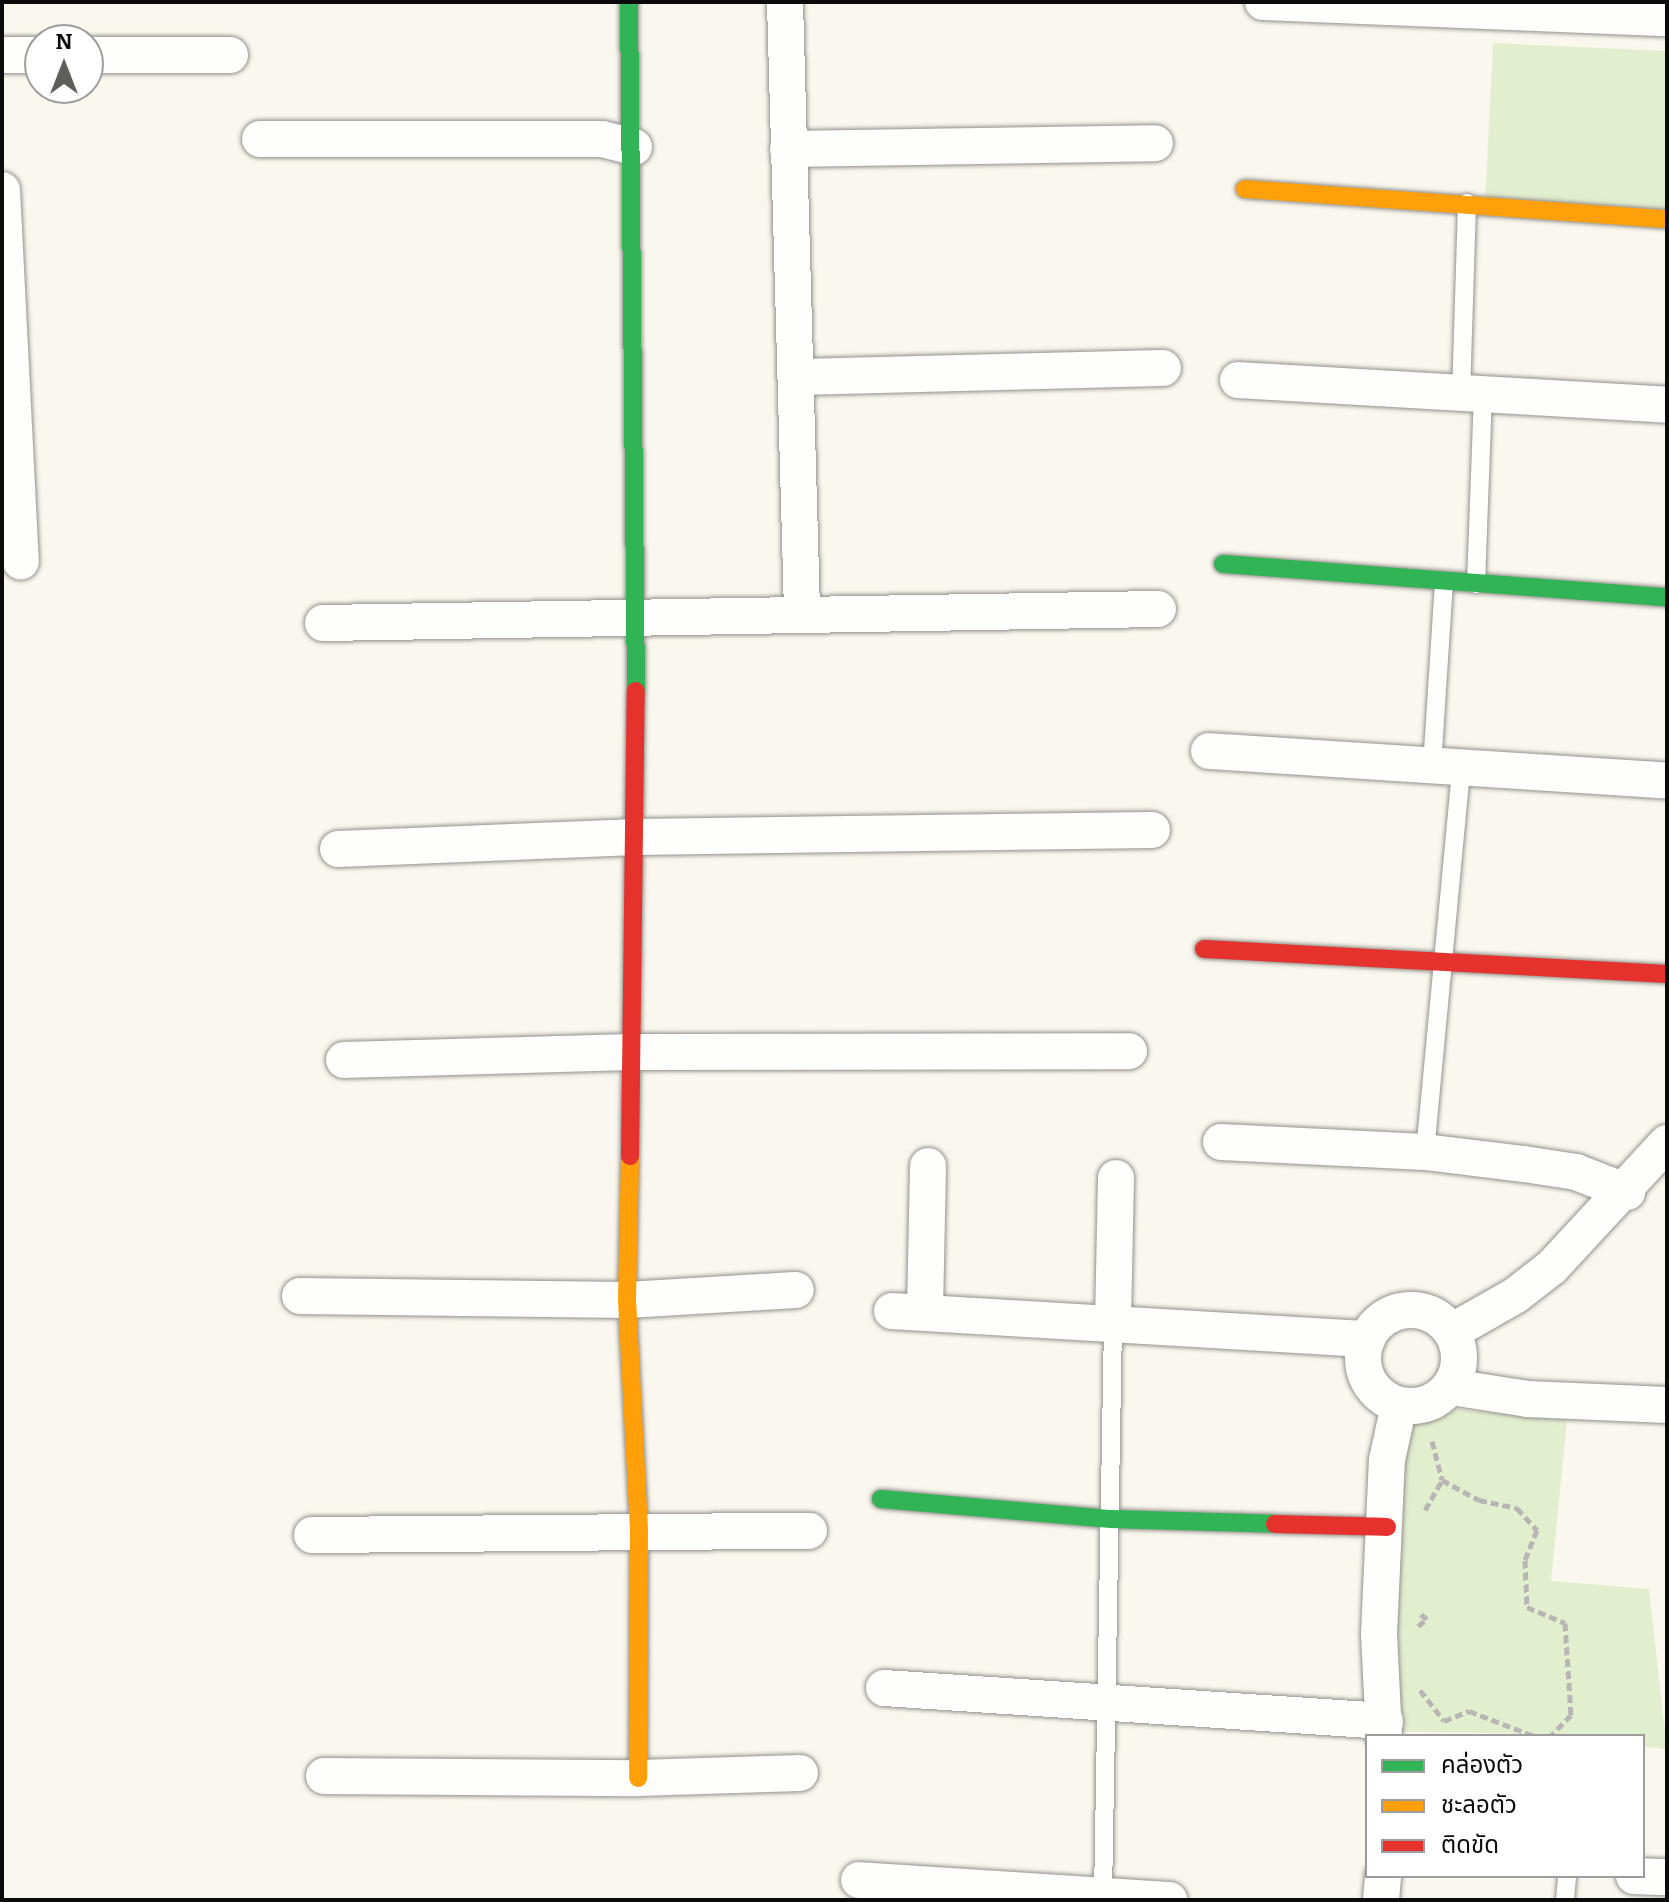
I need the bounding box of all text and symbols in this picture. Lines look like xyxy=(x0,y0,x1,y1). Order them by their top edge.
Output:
north arrow xyxy=(24,24,104,104)
text: N xyxy=(56,28,72,55)
legend xyxy=(1365,1734,1645,1878)
text: คล่องตัว xyxy=(1441,1751,1523,1779)
text: ชะลอตัว xyxy=(1441,1791,1517,1819)
text: ติดขัด xyxy=(1441,1831,1499,1859)

